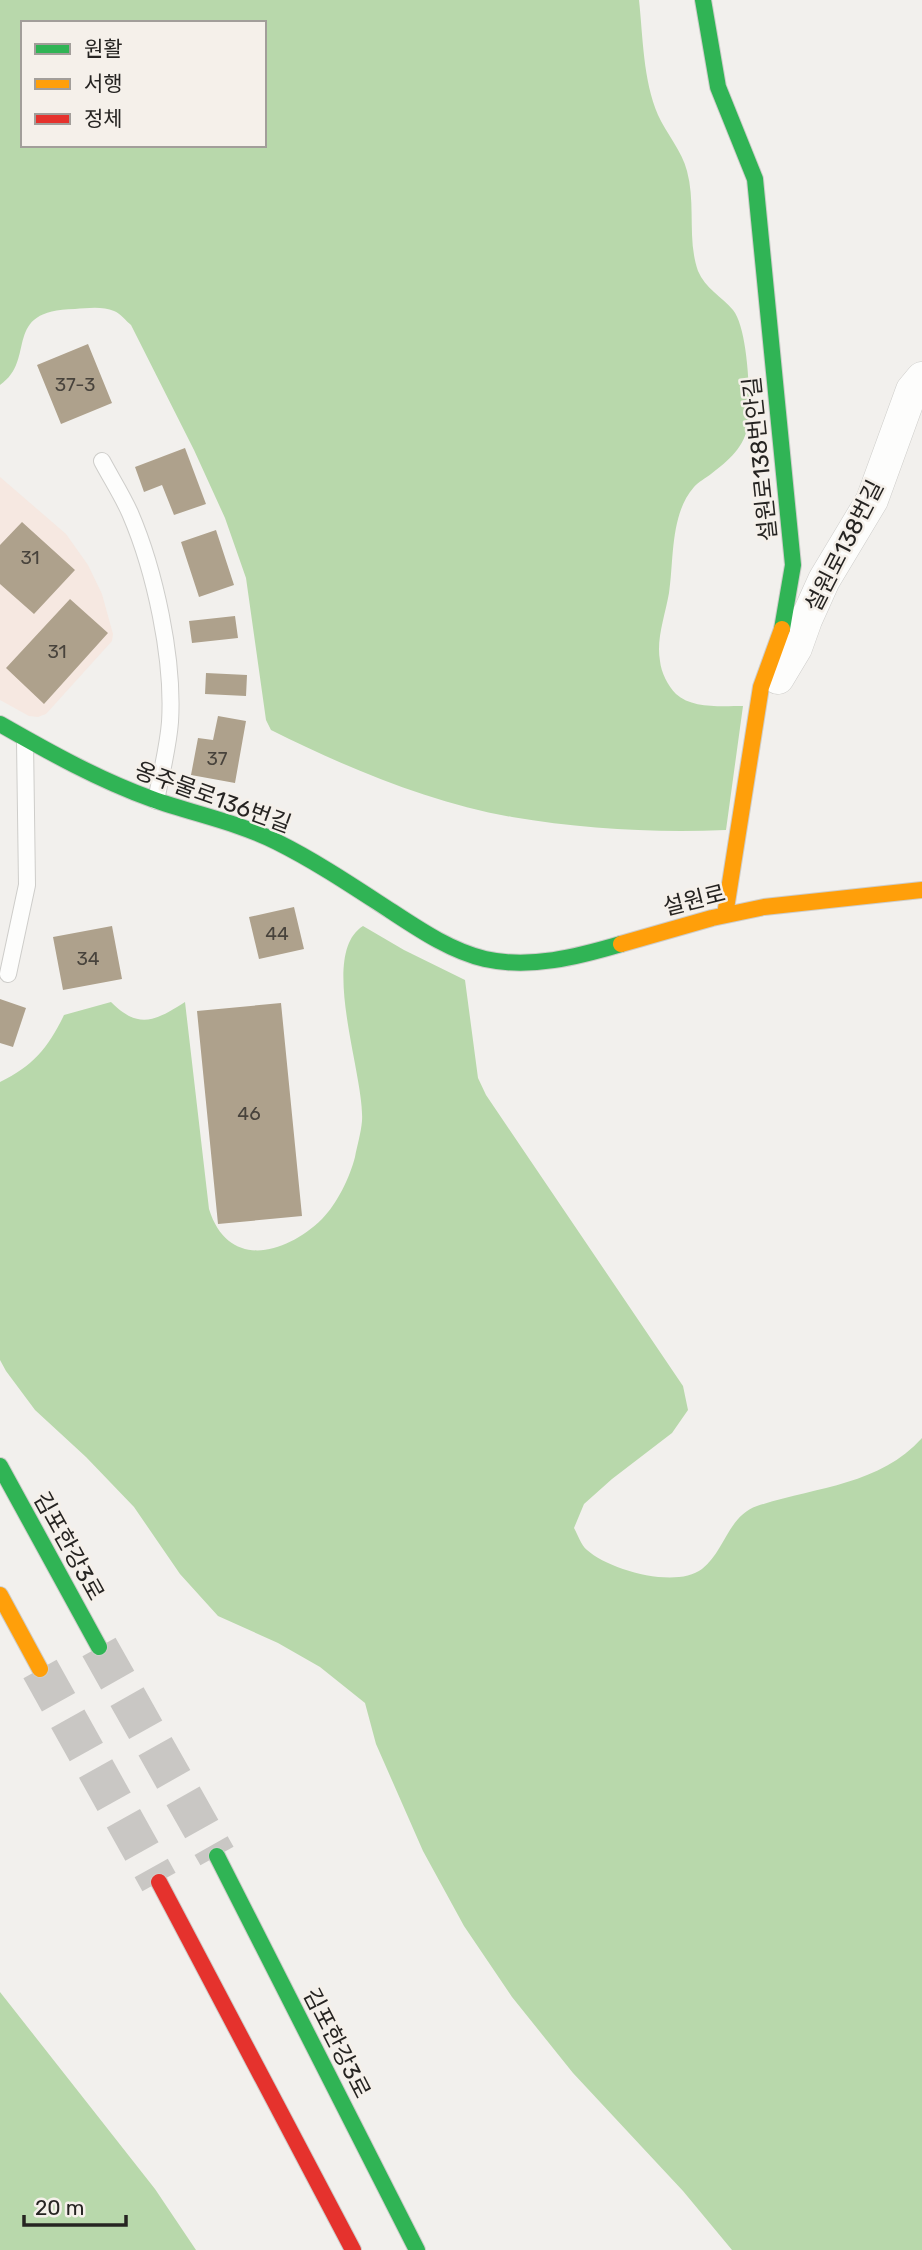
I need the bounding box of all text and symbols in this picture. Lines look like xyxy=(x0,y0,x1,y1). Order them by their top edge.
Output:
legend xyxy=(21,21,266,147)
text: 원활 xyxy=(84,36,123,61)
text: 서행 xyxy=(84,71,123,96)
text: 정체 xyxy=(84,106,123,131)
house number: 37-3 xyxy=(55,373,95,396)
street label: 설원로138번안길 xyxy=(737,375,783,543)
street label: 설원로138번길 xyxy=(799,475,889,617)
house number: 31 xyxy=(20,546,40,569)
house number: 31 xyxy=(47,640,67,663)
house number: 37 xyxy=(206,747,228,770)
street label: 옹주물로136번길 xyxy=(131,756,295,838)
street label: 설원로 xyxy=(660,879,728,921)
house number: 44 xyxy=(265,922,289,945)
house number: 34 xyxy=(76,947,100,970)
house number: 46 xyxy=(237,1102,261,1125)
street label: 김포한강3로 xyxy=(28,1487,110,1605)
street label: 김포한강3로 xyxy=(297,1983,377,2103)
scale bar xyxy=(24,2184,126,2228)
text: 20 m xyxy=(35,2195,84,2220)

